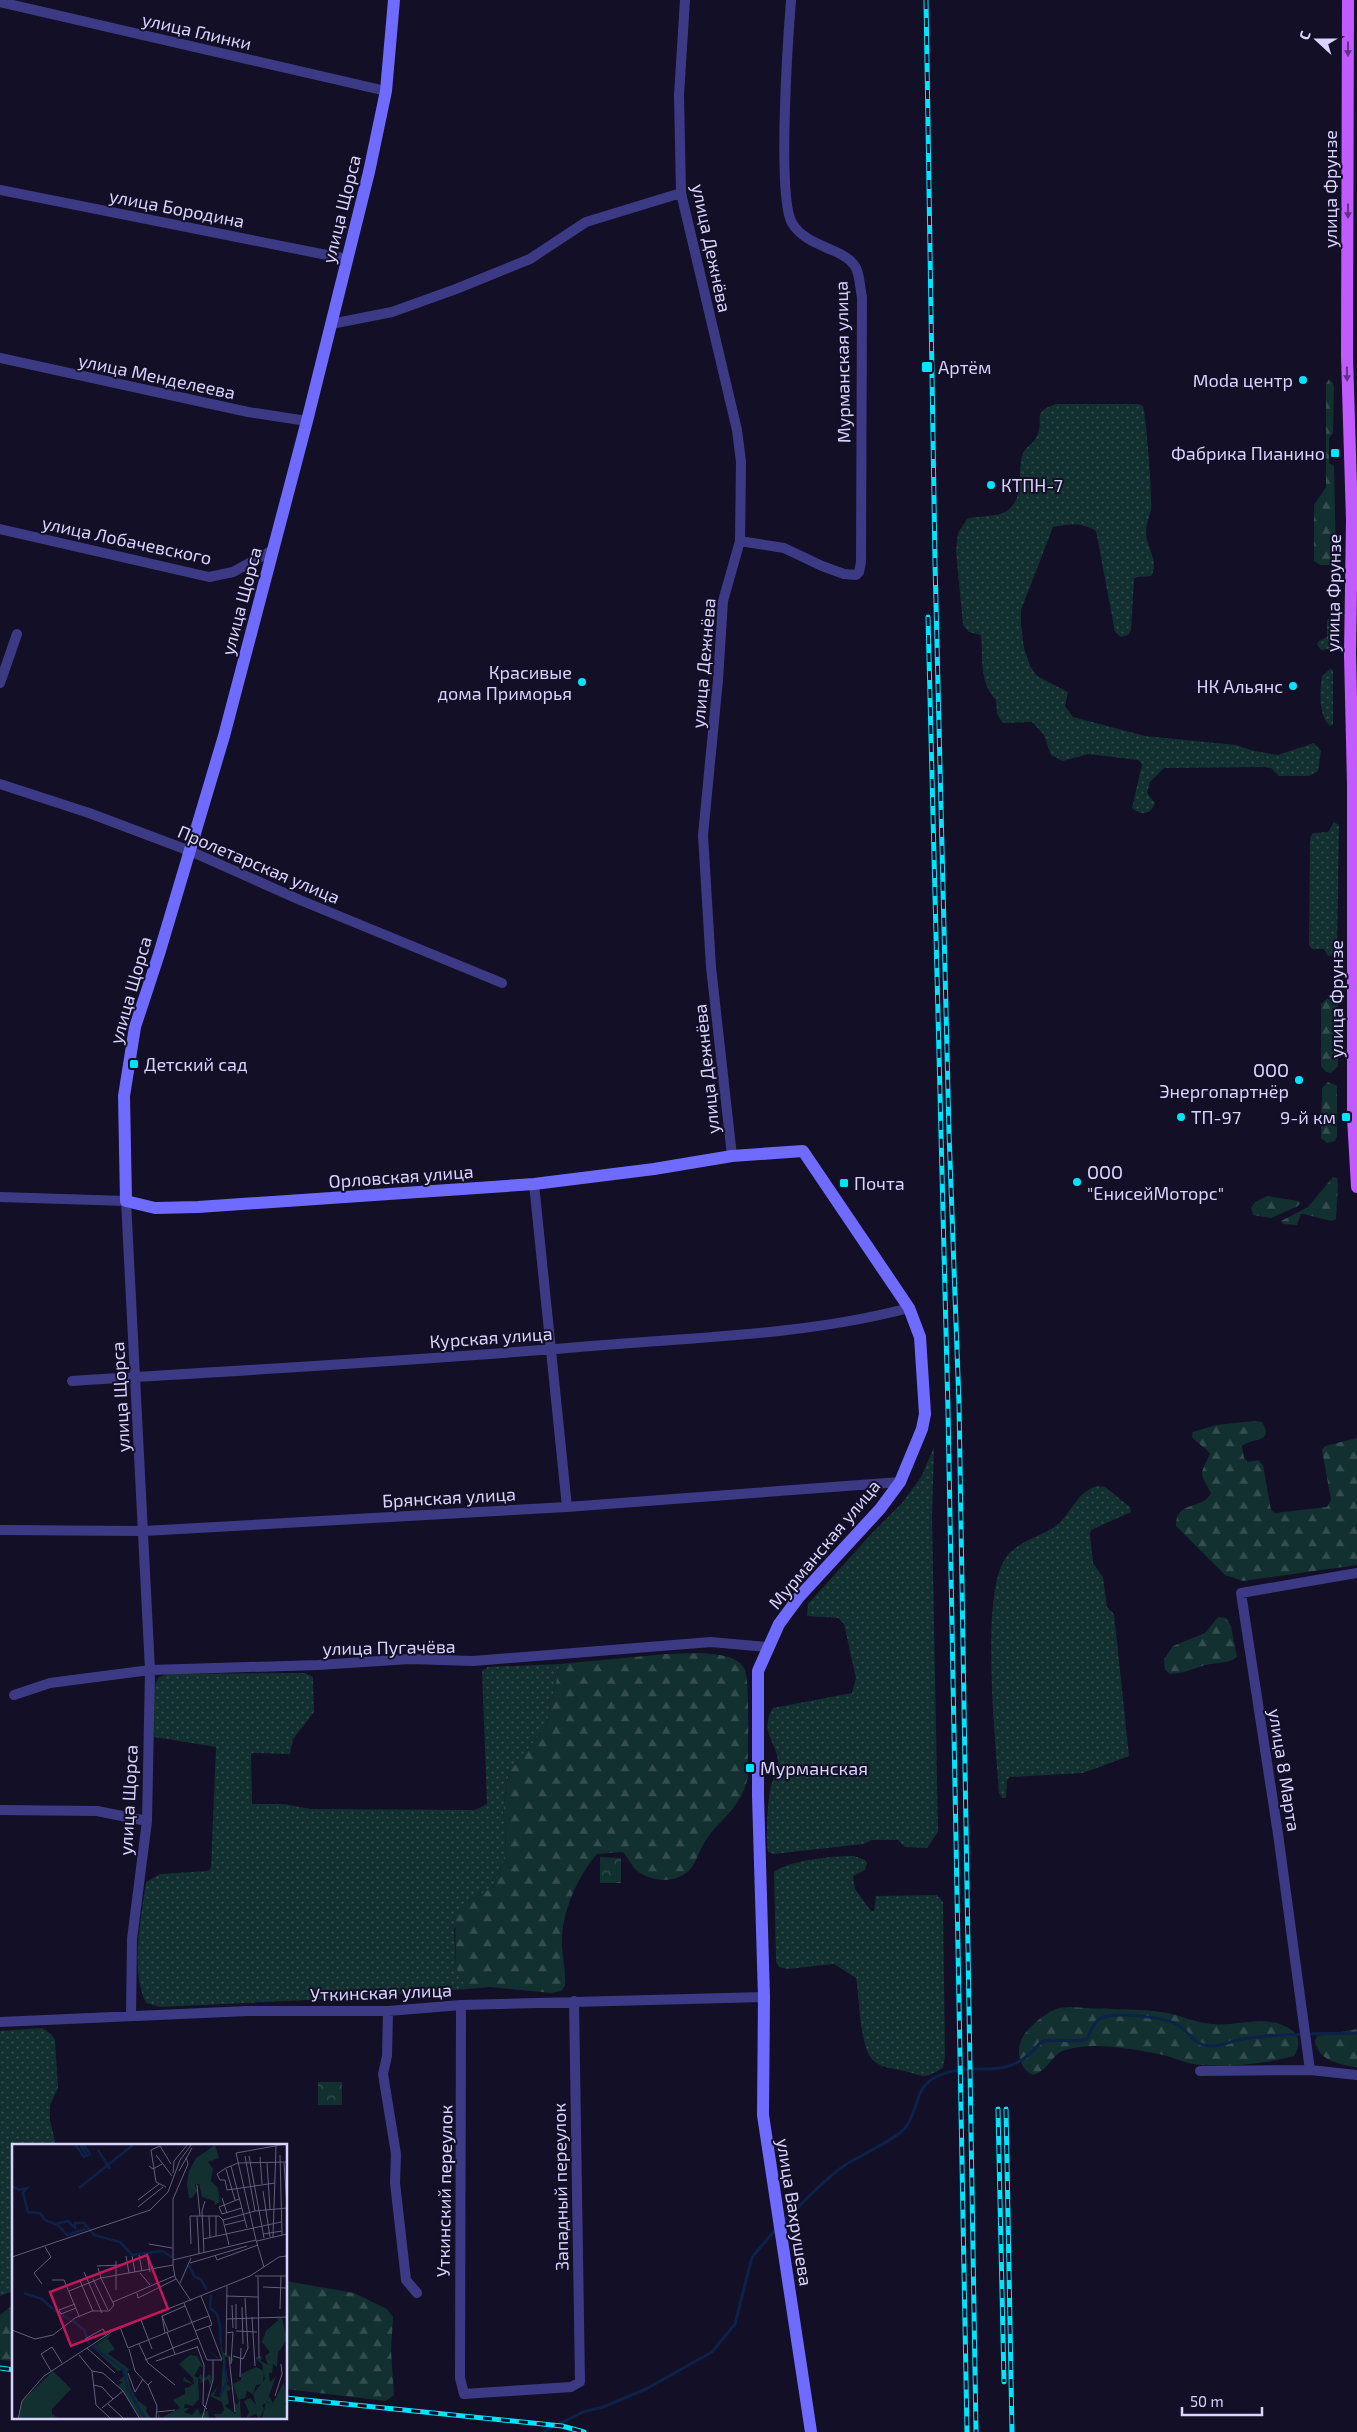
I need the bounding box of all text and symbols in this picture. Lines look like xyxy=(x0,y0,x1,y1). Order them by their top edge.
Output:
street label: улица Глинки xyxy=(140,8,254,54)
north arrow xyxy=(1292,15,1342,65)
text: С xyxy=(1295,28,1314,42)
one-way arrow xyxy=(1344,41,1352,57)
street label: улица Фрунзе xyxy=(1319,130,1341,248)
street label: улица Щорса xyxy=(317,152,365,266)
street label: улица Дежнёва xyxy=(688,182,736,314)
street label: улица Бородина xyxy=(107,184,247,232)
one-way arrow xyxy=(1344,203,1352,219)
street label: Мурманская улица xyxy=(830,281,854,443)
street label: улица Менделеева xyxy=(76,349,238,403)
place label: Артём xyxy=(938,356,992,378)
marker: Артём xyxy=(920,360,934,374)
one-way arrow xyxy=(1344,366,1352,382)
place label: Moda центр xyxy=(1193,369,1293,391)
marker: Moda центр xyxy=(1297,374,1309,386)
place label: Фабрика Пианино xyxy=(1171,442,1325,464)
marker: Фабрика Пианино xyxy=(1329,447,1341,459)
place label: КТПН-7 xyxy=(1001,474,1063,496)
marker: КТПН-7 xyxy=(985,479,997,491)
street label: улица Лобачевского xyxy=(40,511,214,569)
street label: улица Фрунзе xyxy=(1321,534,1345,652)
street label: улица Щорса xyxy=(216,545,266,657)
street label: улица Дежнёва xyxy=(686,597,720,729)
place label: Красивые дома Приморья xyxy=(437,661,572,704)
place label: НК Альянс xyxy=(1196,675,1283,697)
marker: Красивые дома Приморья xyxy=(576,676,588,688)
marker: НК Альянс xyxy=(1287,680,1299,692)
street label: Пролетарская улица xyxy=(175,820,343,908)
street label: улица Щорса xyxy=(104,934,156,1046)
street label: улица Фрунзе xyxy=(1325,940,1347,1058)
street label: улица Дежнёва xyxy=(688,1003,724,1135)
place label: Детский сад xyxy=(144,1053,248,1075)
marker: Детский сад xyxy=(128,1058,140,1070)
place label: ООО Энергопартнёр xyxy=(1159,1059,1289,1102)
marker: ООО Энергопартнёр xyxy=(1293,1074,1305,1086)
place label: ТП-97 xyxy=(1191,1106,1241,1128)
place label: 9-й км xyxy=(1280,1106,1336,1128)
marker: ТП-97 xyxy=(1175,1111,1187,1123)
marker: 9-й км xyxy=(1340,1111,1352,1123)
street label: Орловская улица xyxy=(328,1160,474,1192)
place label: ООО "ЕнисейМоторс" xyxy=(1087,1161,1224,1204)
place label: Почта xyxy=(854,1172,905,1194)
marker: ООО "ЕнисейМоторс" xyxy=(1071,1176,1083,1188)
marker: Почта xyxy=(838,1177,850,1189)
street label: Курская улица xyxy=(429,1322,553,1352)
street label: улица Щорса xyxy=(106,1341,134,1453)
street label: Мурманская улица xyxy=(763,1475,885,1613)
street label: Брянская улица xyxy=(382,1483,516,1511)
street label: улица Пугачёва xyxy=(322,1635,456,1659)
street label: улица 8 Марта xyxy=(1264,1707,1306,1833)
street label: улица Щорса xyxy=(114,1744,142,1856)
place label: Мурманская xyxy=(760,1757,868,1779)
marker: Мурманская xyxy=(744,1762,756,1774)
street label: Уткинская улица xyxy=(310,1979,452,2005)
street label: Западный переулок xyxy=(548,2102,572,2271)
street label: Уткинский переулок xyxy=(431,2104,457,2277)
street label: улица Вахрушева xyxy=(772,2137,818,2287)
inset map xyxy=(12,2144,288,2420)
scale bar xyxy=(1182,2384,1262,2416)
text: 50 m xyxy=(1190,2392,1224,2410)

